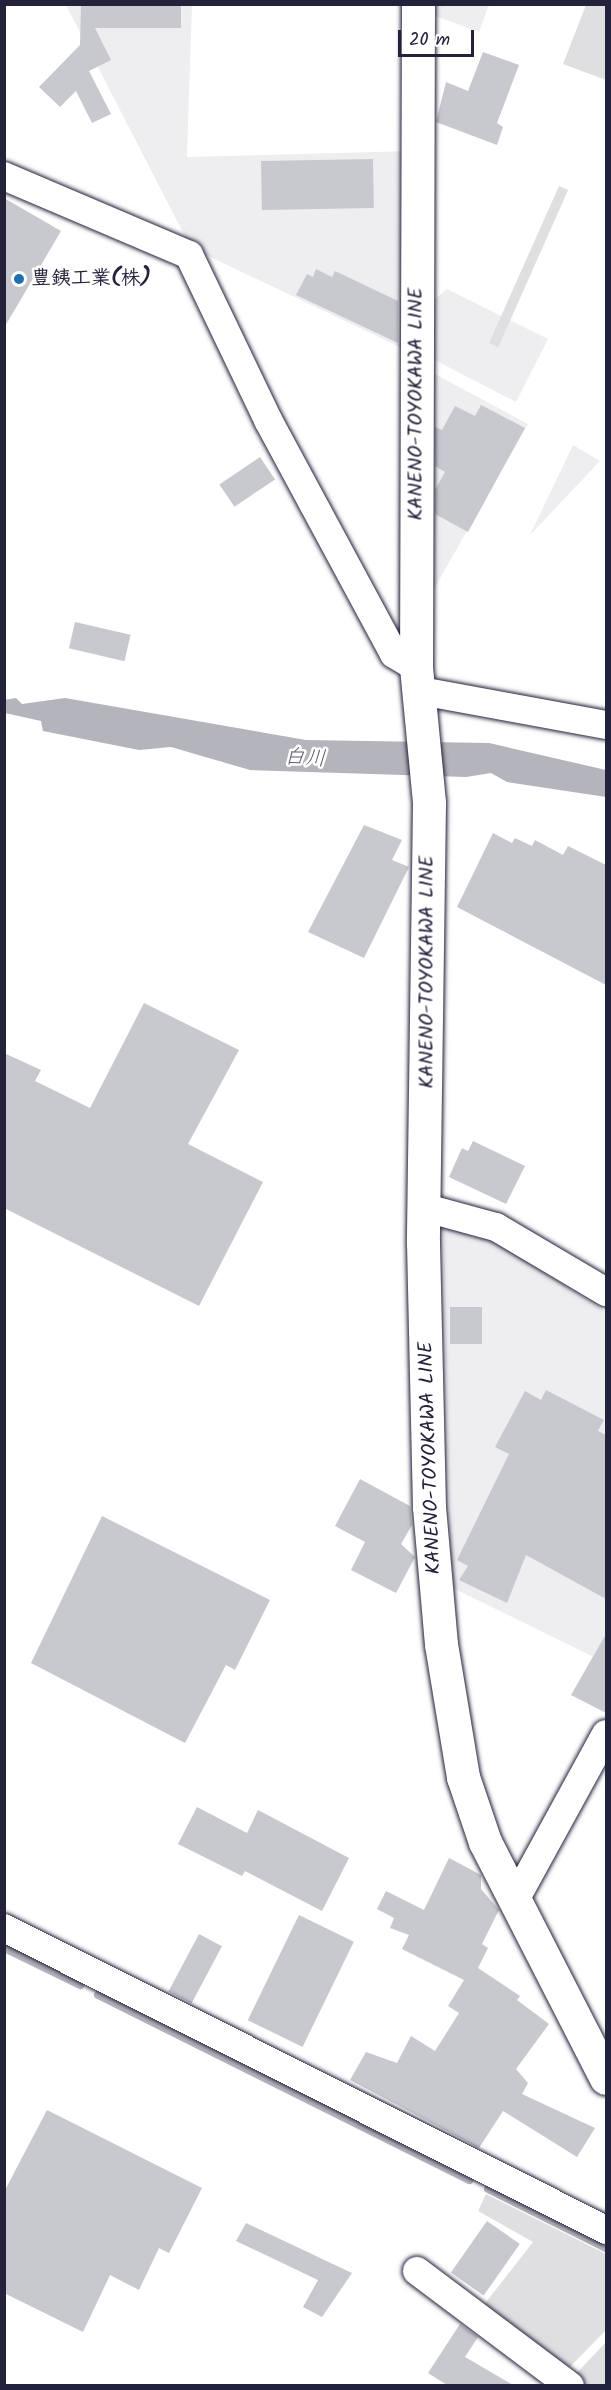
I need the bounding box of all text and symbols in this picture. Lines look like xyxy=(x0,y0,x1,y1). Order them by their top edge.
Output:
scale bar xyxy=(401,18,478,56)
text: 20 m xyxy=(409,26,450,55)
place label: 豊銕工業(株) xyxy=(31,267,151,291)
marker: 豊銕工業(株) xyxy=(12,272,26,286)
street label: KANENO-TOYOKAWA LINE xyxy=(405,287,429,521)
water label: 白川 xyxy=(283,745,327,773)
street label: KANENO-TOYOKAWA LINE xyxy=(416,855,440,1089)
street label: KANENO-TOYOKAWA LINE xyxy=(415,1341,447,1575)

